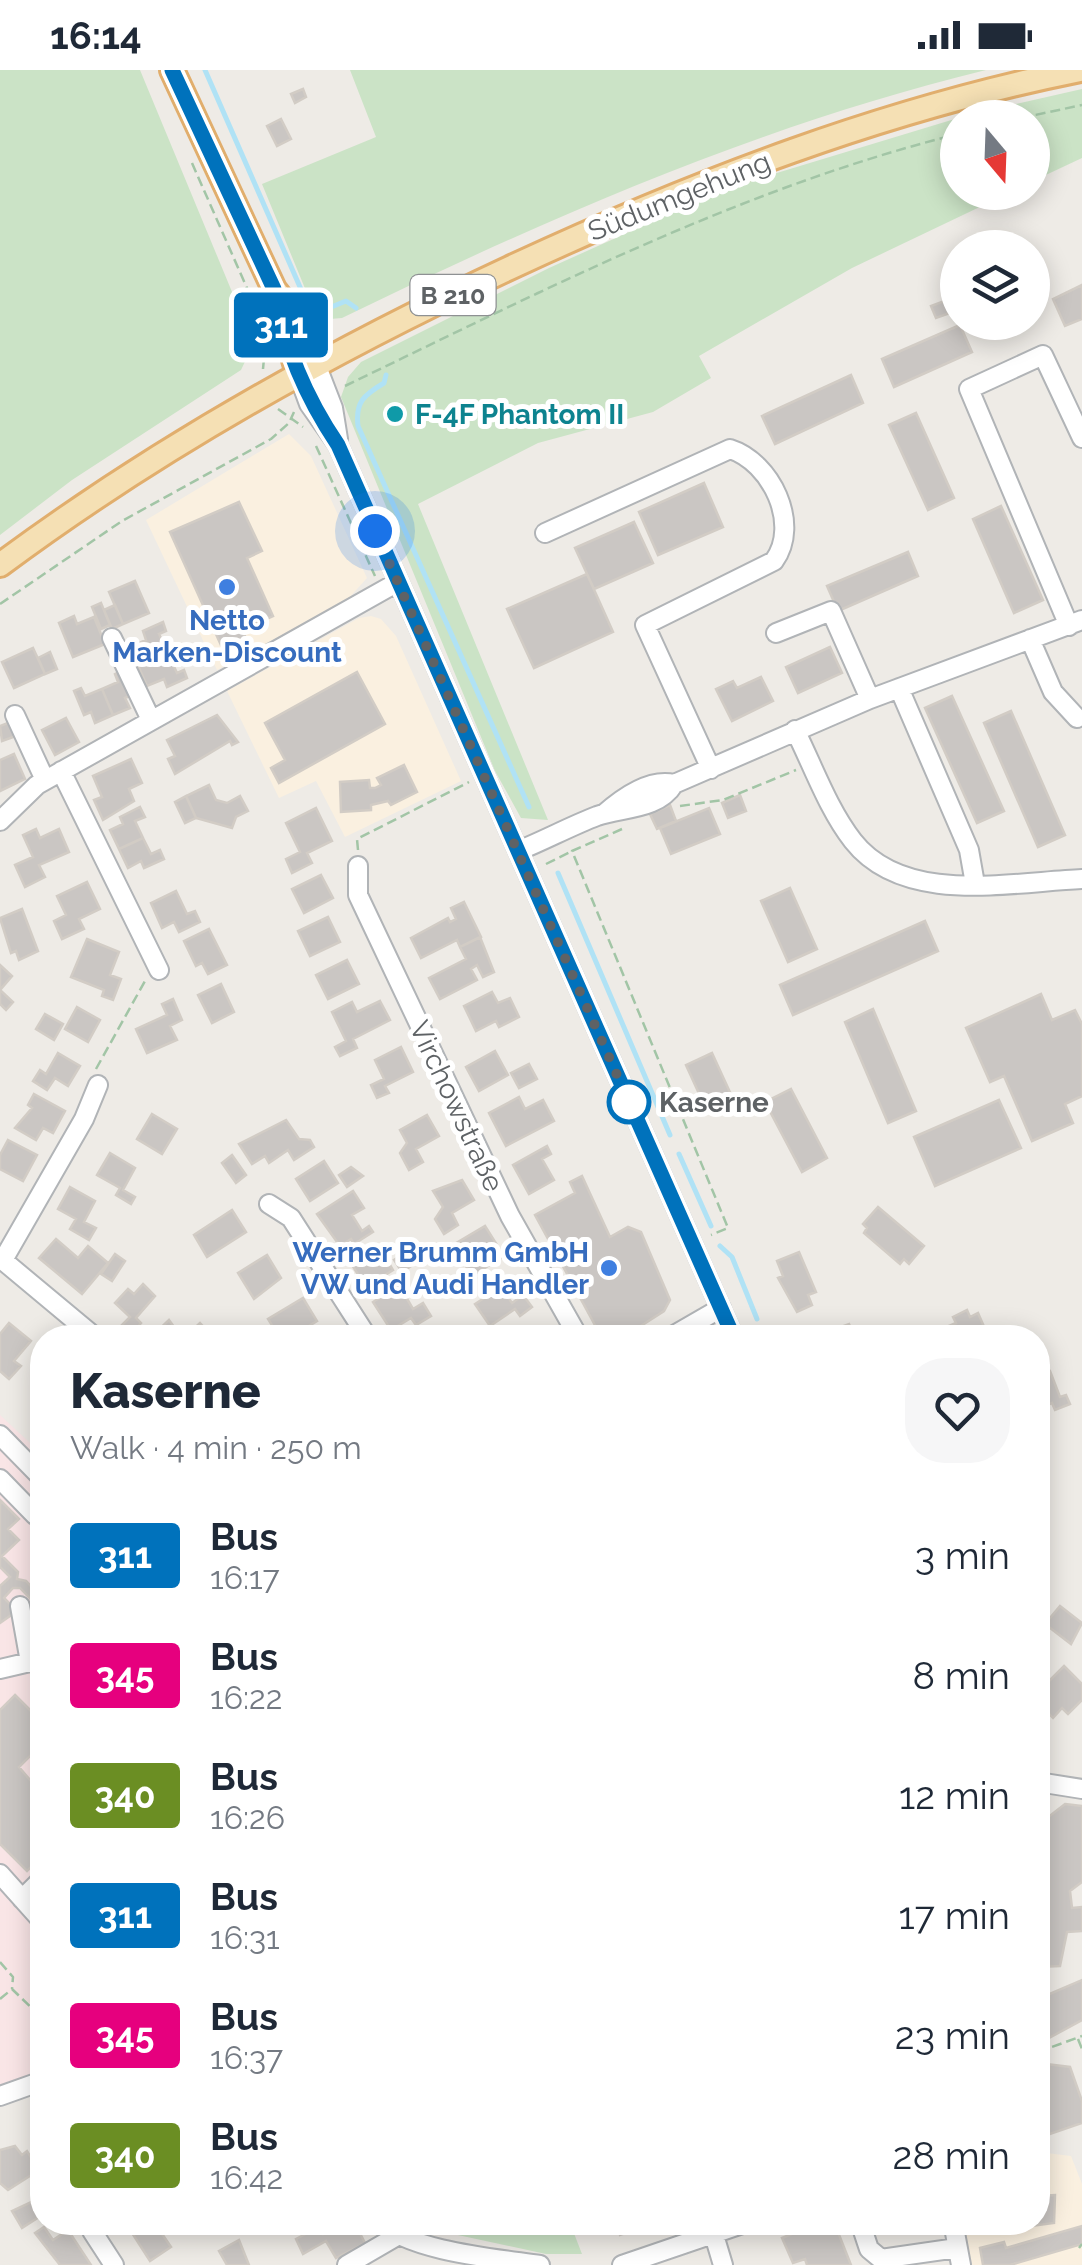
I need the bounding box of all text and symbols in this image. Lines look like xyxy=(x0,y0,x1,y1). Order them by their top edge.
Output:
text: 16:14 xyxy=(50,13,142,58)
north arrow xyxy=(940,100,1050,210)
map controls xyxy=(940,100,1050,340)
street label: Südumgehung xyxy=(583,145,775,248)
button: layers xyxy=(940,230,1050,340)
road number: B 210 xyxy=(410,275,496,315)
line badge: 311 xyxy=(224,292,338,358)
text: 311 xyxy=(254,305,308,346)
place label: F-4F Phantom II xyxy=(415,398,624,431)
marker: F-4F Phantom II xyxy=(384,403,406,425)
your location xyxy=(350,506,400,556)
marker: Netto Marken-Discount xyxy=(216,576,238,598)
place label: Netto Marken-Discount xyxy=(112,604,342,669)
street label: Virchowstraße xyxy=(403,1016,510,1197)
marker: Kaserne xyxy=(608,1081,650,1123)
place label: Kaserne xyxy=(659,1086,769,1119)
place label: Werner Brumm GmbH VW und Audi Handler xyxy=(292,1236,589,1301)
marker: Werner Brumm GmbH VW und Audi Handler xyxy=(598,1257,620,1279)
button: heart xyxy=(905,1358,1010,1463)
text: Kaserne xyxy=(70,1363,261,1419)
text: Walk · 4 min · 250 m xyxy=(70,1429,362,1466)
text: Bus xyxy=(210,1514,278,1559)
text: 3 min xyxy=(915,1533,1010,1578)
text: 311 xyxy=(98,1535,152,1576)
text: 16:17 xyxy=(210,1559,280,1596)
text: Bus xyxy=(210,1634,278,1679)
text: 8 min xyxy=(912,1653,1010,1698)
text: 345 xyxy=(96,1655,154,1696)
text: 16:22 xyxy=(210,1679,282,1716)
text: Bus xyxy=(210,1754,278,1799)
text: 12 min xyxy=(899,1773,1010,1818)
text: 340 xyxy=(94,1775,156,1816)
text: 16:26 xyxy=(210,1799,285,1836)
text: Bus xyxy=(210,1874,278,1919)
text: 17 min xyxy=(899,1893,1010,1938)
text: 311 xyxy=(98,1895,152,1936)
text: 16:31 xyxy=(210,1919,280,1956)
text: Bus xyxy=(210,1994,278,2039)
text: 23 min xyxy=(895,2013,1010,2058)
text: 345 xyxy=(96,2015,154,2056)
text: 16:37 xyxy=(210,2039,283,2076)
text: Bus xyxy=(210,2114,278,2159)
text: 28 min xyxy=(893,2133,1010,2178)
text: 340 xyxy=(94,2135,156,2176)
text: 16:42 xyxy=(210,2159,283,2196)

